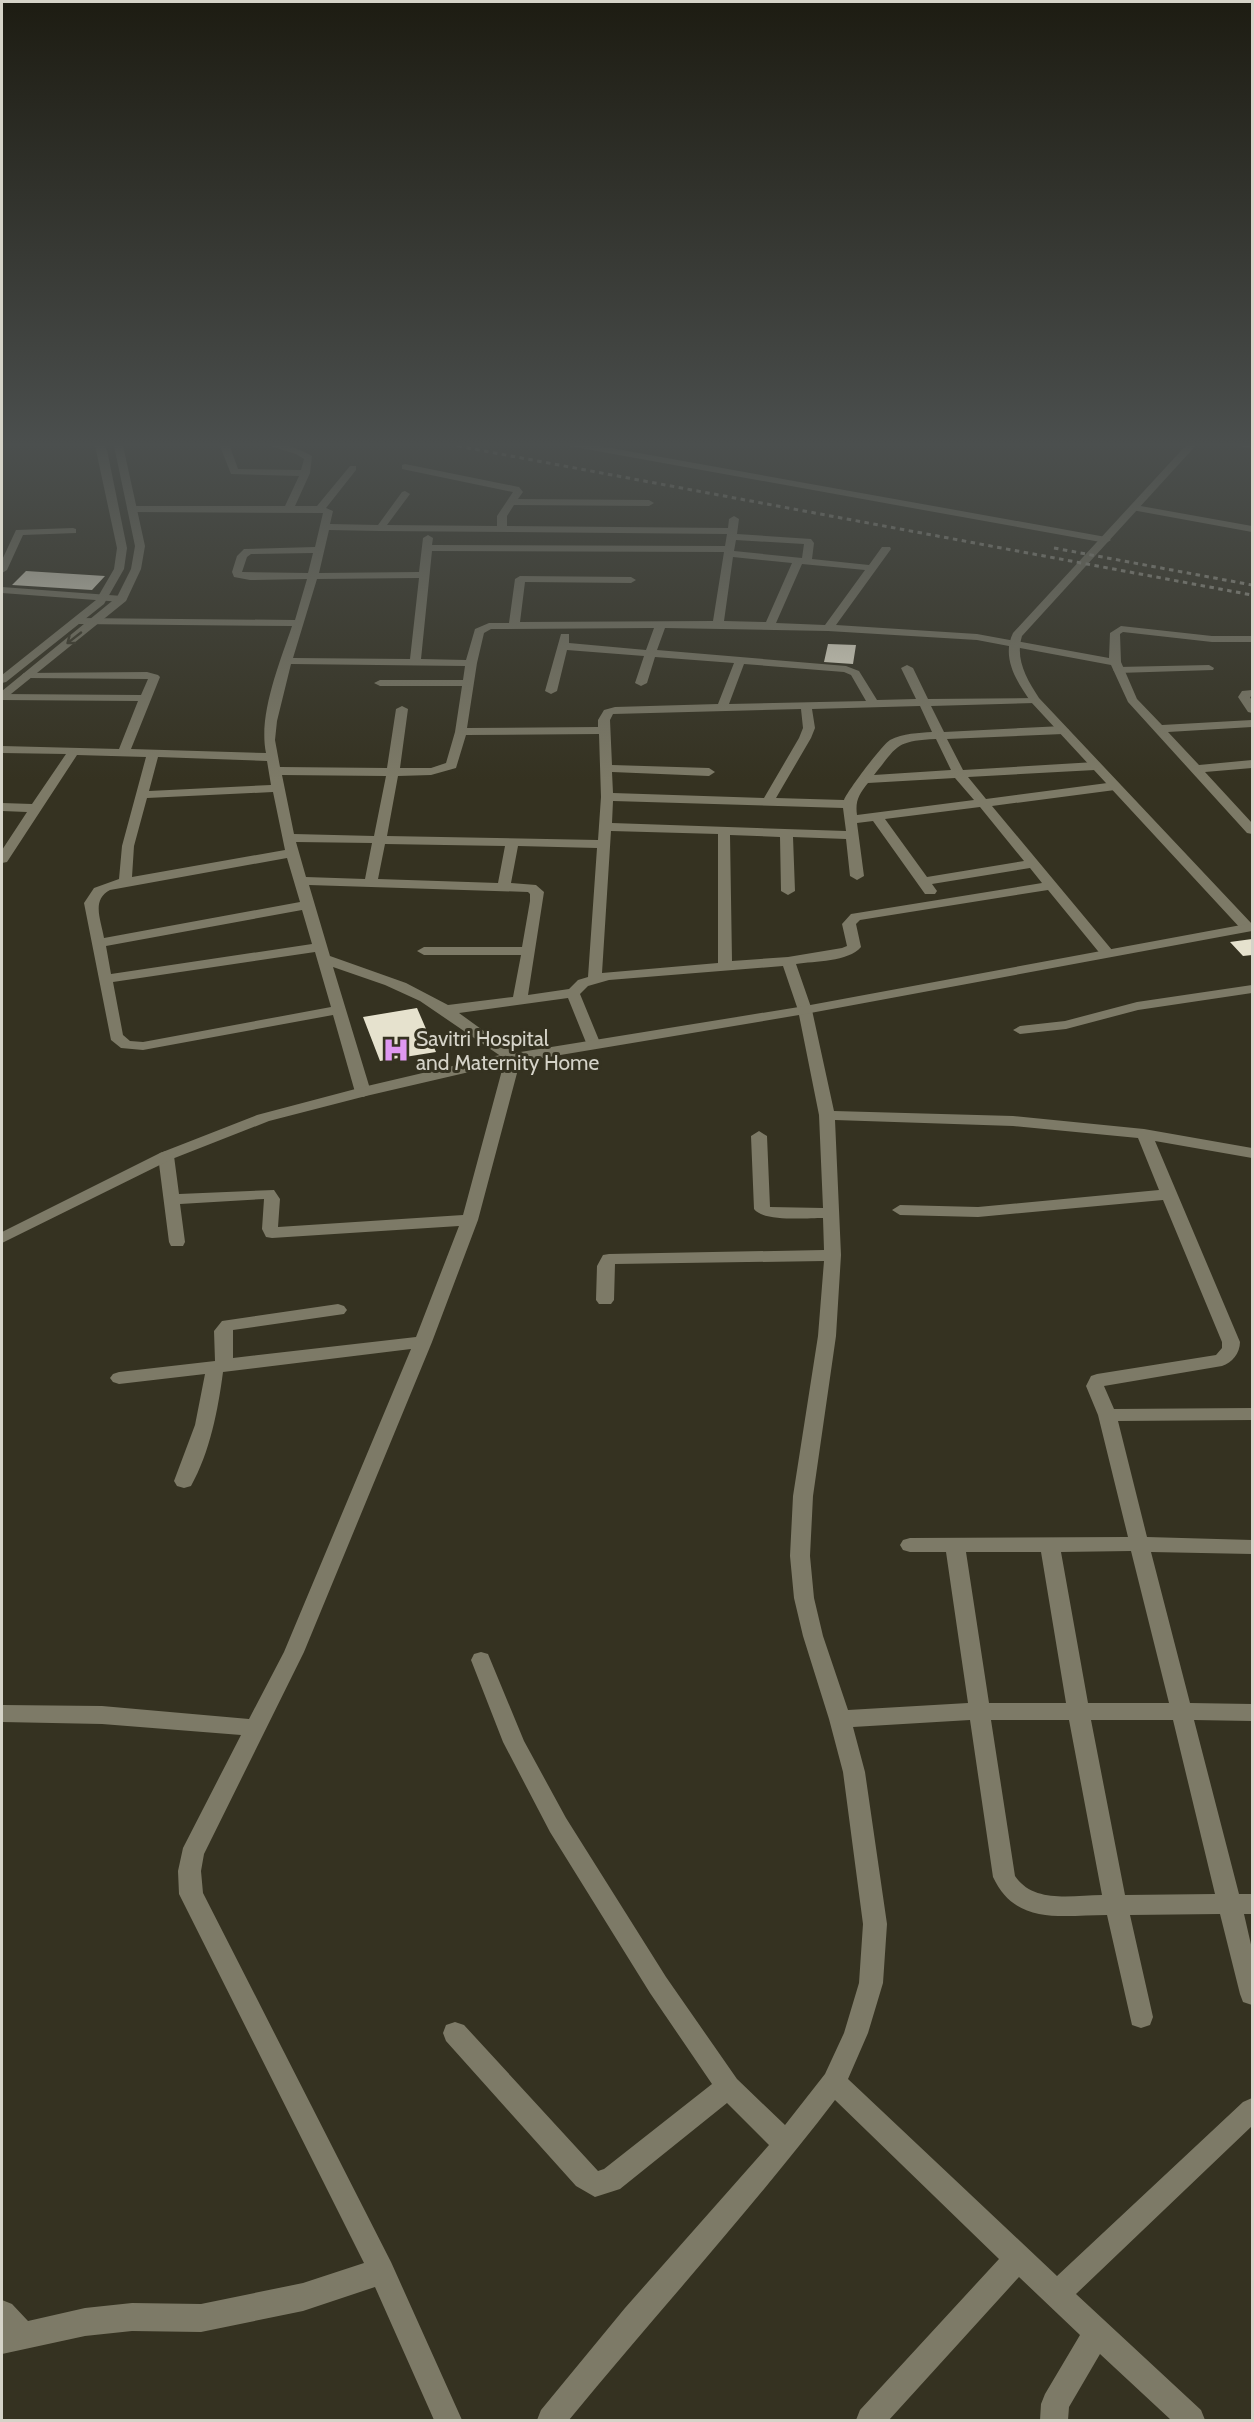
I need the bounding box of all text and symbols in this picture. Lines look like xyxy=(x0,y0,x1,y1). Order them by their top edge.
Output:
one-way arrow xyxy=(66,632,82,645)
place label: Savitri Hospital and Maternity Home xyxy=(416,1026,599,1075)
hospital icon: Savitri Hospital and Maternity Home xyxy=(381,1035,411,1065)

